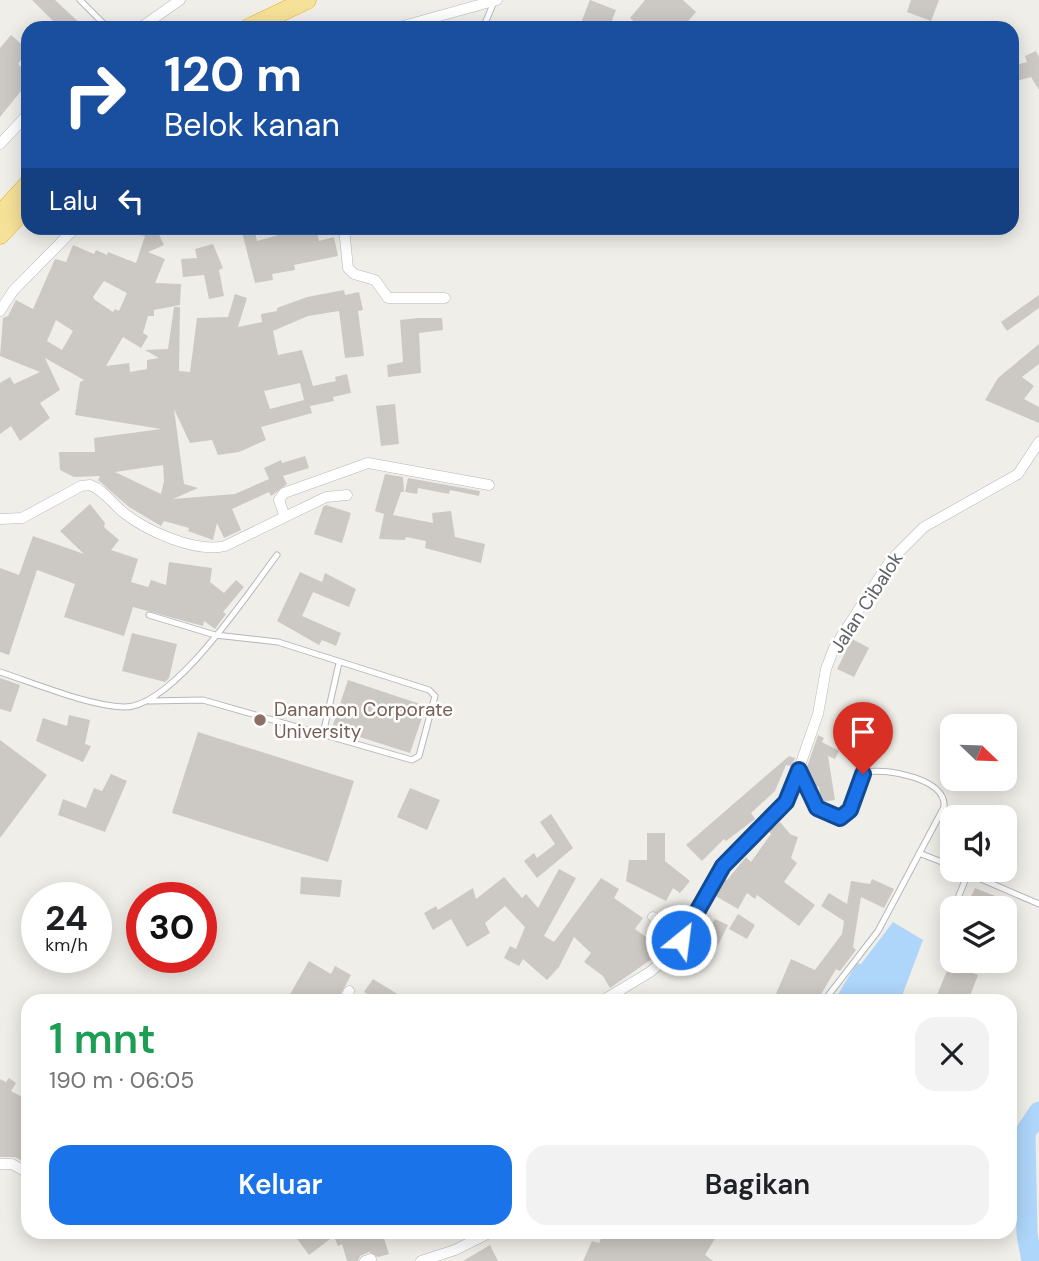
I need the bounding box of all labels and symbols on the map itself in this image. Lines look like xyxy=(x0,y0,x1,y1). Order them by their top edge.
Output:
street label: Jalan Cibalok xyxy=(824,547,909,658)
place label: Danamon Corporate University xyxy=(274,697,453,744)
pin xyxy=(833,702,893,774)
marker: Danamon Corporate University xyxy=(252,712,268,728)
north arrow xyxy=(940,714,1017,791)
speed limit sign: 30 xyxy=(126,882,217,973)
position arrow xyxy=(644,903,718,977)

